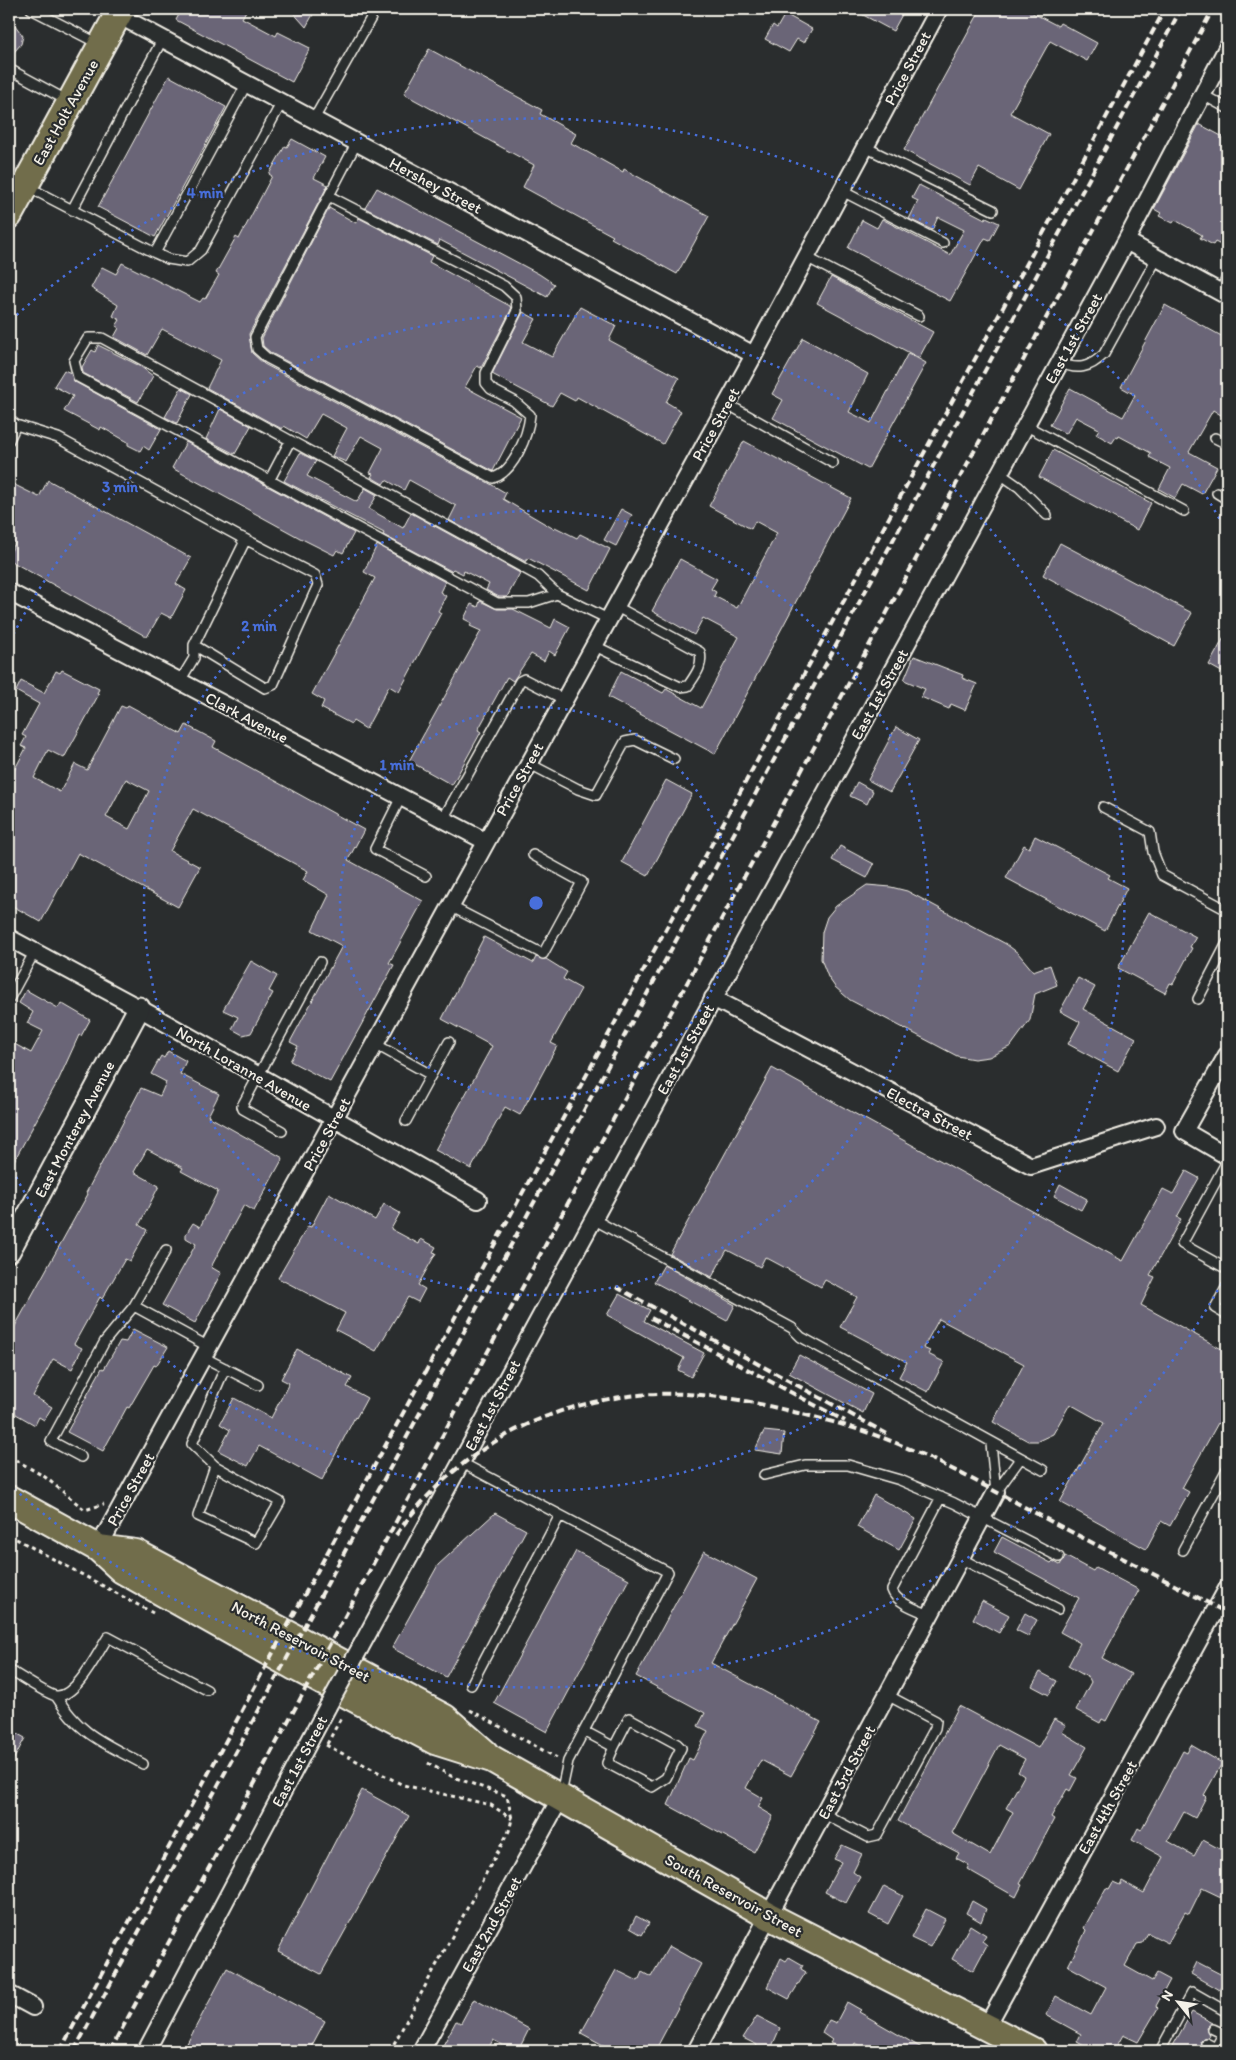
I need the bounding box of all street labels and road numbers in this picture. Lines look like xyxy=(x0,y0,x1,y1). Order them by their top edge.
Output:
street label: Price Street xyxy=(880,28,935,108)
street label: East Holt Avenue xyxy=(28,56,102,168)
street label: Hershey Street xyxy=(386,153,485,218)
street label: East 1st Street xyxy=(1041,290,1106,387)
street label: Price Street xyxy=(688,384,743,464)
street label: East 1st Street xyxy=(847,646,912,743)
street label: Clark Avenue xyxy=(202,688,291,747)
street label: Price Street xyxy=(492,739,547,819)
street label: East 1st Street xyxy=(653,1001,718,1098)
street label: North Loranne Avenue xyxy=(173,1022,315,1115)
street label: East Monterey Avenue xyxy=(30,1058,119,1201)
street label: Electra Street xyxy=(883,1083,976,1144)
street label: Price Street xyxy=(299,1094,354,1174)
street label: East 1st Street xyxy=(460,1356,524,1454)
street label: Price Street xyxy=(103,1449,158,1529)
street label: North Reservoir Street xyxy=(228,1597,373,1686)
street label: East 1st Street xyxy=(267,1712,331,1810)
street label: East 3rd Street xyxy=(814,1722,879,1823)
street label: East 4th Street xyxy=(1074,1757,1141,1857)
street label: South Reservoir Street xyxy=(662,1850,806,1941)
street label: East 2nd Street xyxy=(457,1873,526,1975)

